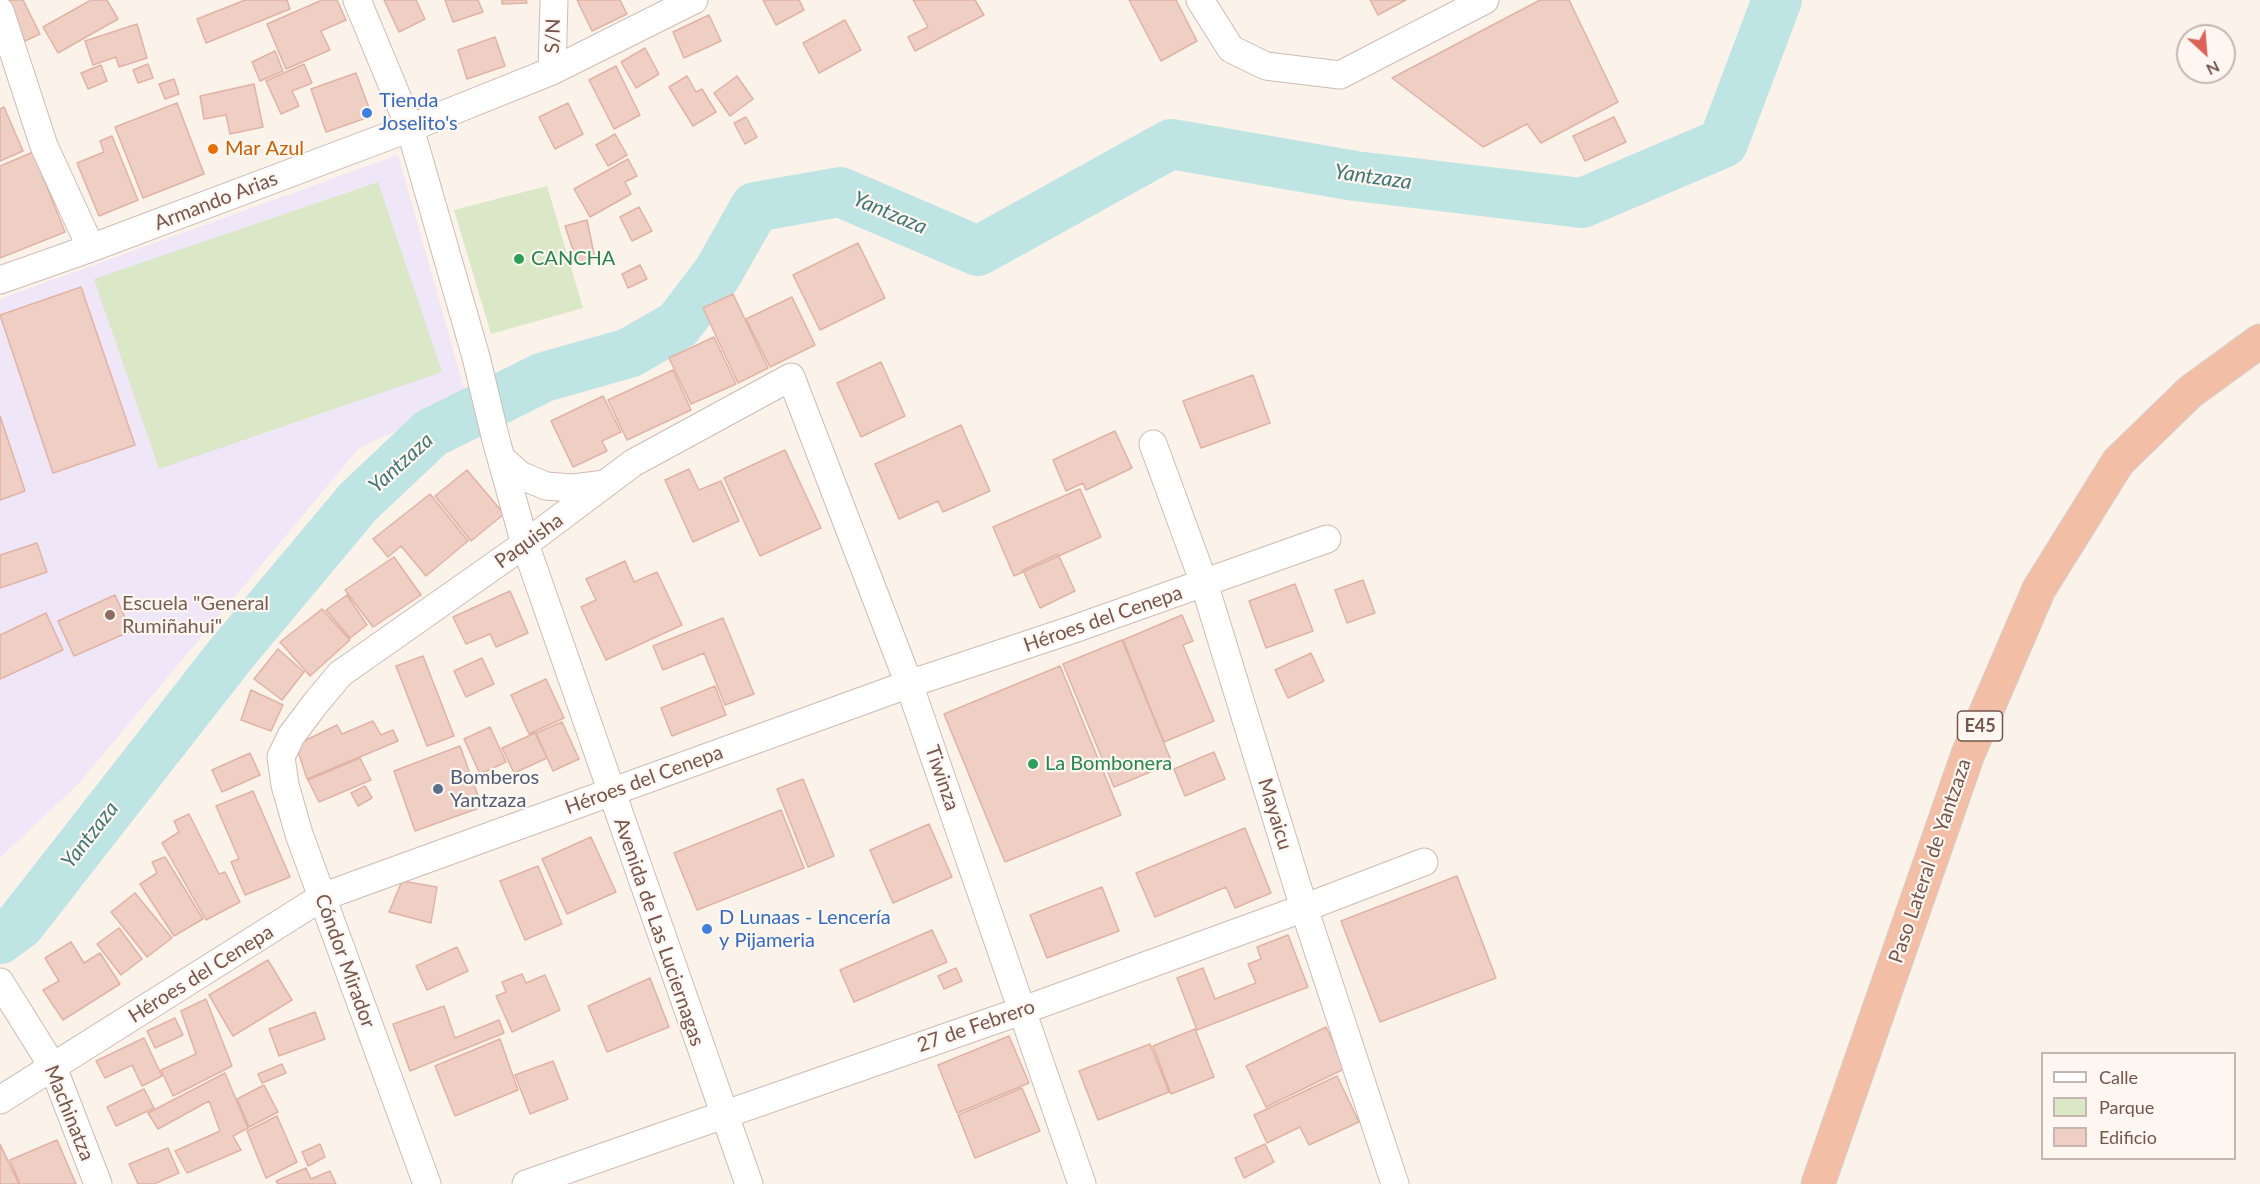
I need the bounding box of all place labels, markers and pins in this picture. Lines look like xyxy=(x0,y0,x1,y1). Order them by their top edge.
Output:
place label: Tienda Joselito's xyxy=(379,89,458,136)
marker: Tienda Joselito's xyxy=(360,106,374,120)
place label: Mar Azul xyxy=(225,137,304,161)
marker: Mar Azul xyxy=(206,142,220,156)
place label: CANCHA xyxy=(531,247,615,271)
marker: CANCHA xyxy=(512,252,526,266)
place label: Escuela "General Rumiñahui" xyxy=(122,592,269,639)
marker: Escuela "General Rumiñahui" xyxy=(103,608,117,622)
place label: La Bombonera xyxy=(1045,752,1172,776)
marker: La Bombonera xyxy=(1026,757,1040,771)
place label: Bomberos Yantzaza xyxy=(450,766,539,813)
marker: Bomberos Yantzaza xyxy=(431,782,445,796)
place label: D Lunaas - Lencería y Pijameria xyxy=(719,906,891,953)
marker: D Lunaas - Lencería y Pijameria xyxy=(700,922,714,936)

